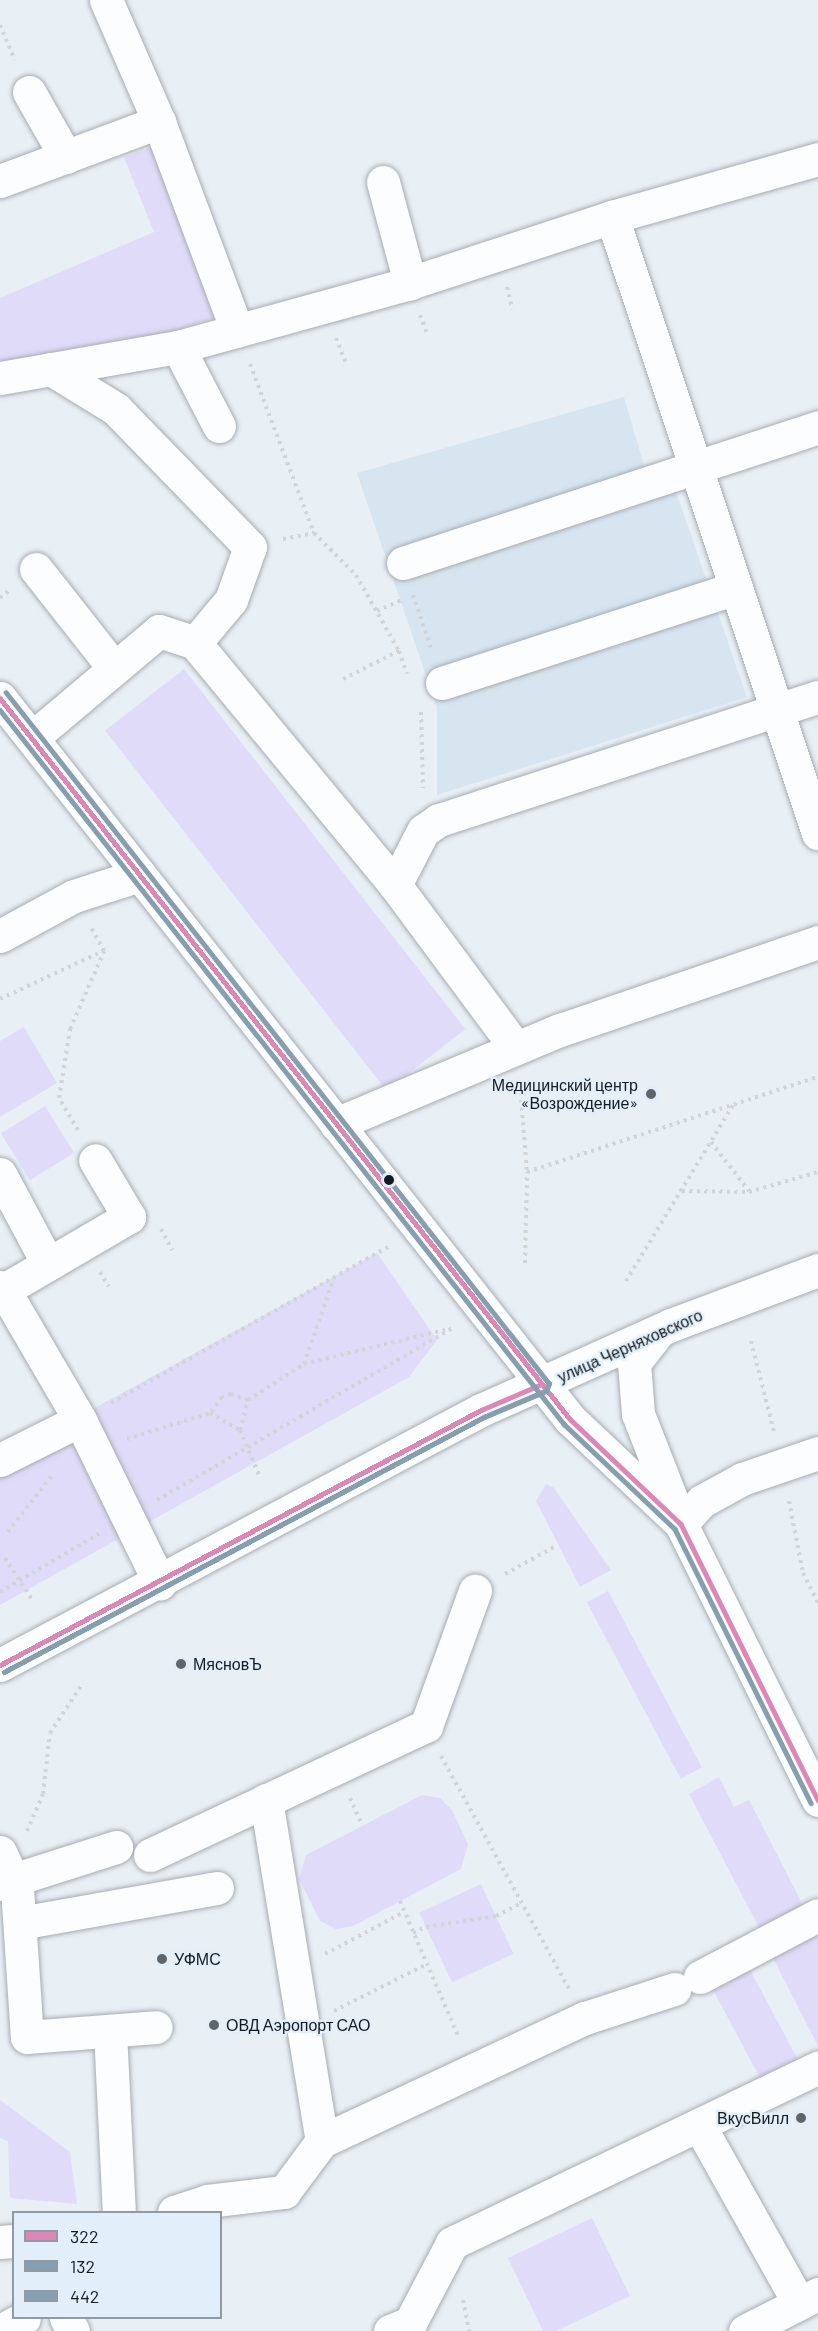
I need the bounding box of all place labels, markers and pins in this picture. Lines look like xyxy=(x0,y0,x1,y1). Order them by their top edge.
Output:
place label: Медицинский центр «Возрождение» xyxy=(492,1075,638,1113)
marker: Медицинский центр «Возрождение» xyxy=(642,1085,660,1103)
unlabelled marker xyxy=(383,1174,395,1186)
place label: МясновЪ xyxy=(193,1654,262,1674)
marker: МясновЪ xyxy=(174,1657,188,1671)
place label: УФМС xyxy=(174,1949,221,1969)
marker: УФМС xyxy=(155,1952,169,1966)
place label: ОВД Аэропорт САО xyxy=(226,2015,370,2035)
marker: ОВД Аэропорт САО xyxy=(207,2018,221,2032)
place label: ВкусВилл xyxy=(717,2108,789,2128)
marker: ВкусВилл xyxy=(794,2111,808,2125)

